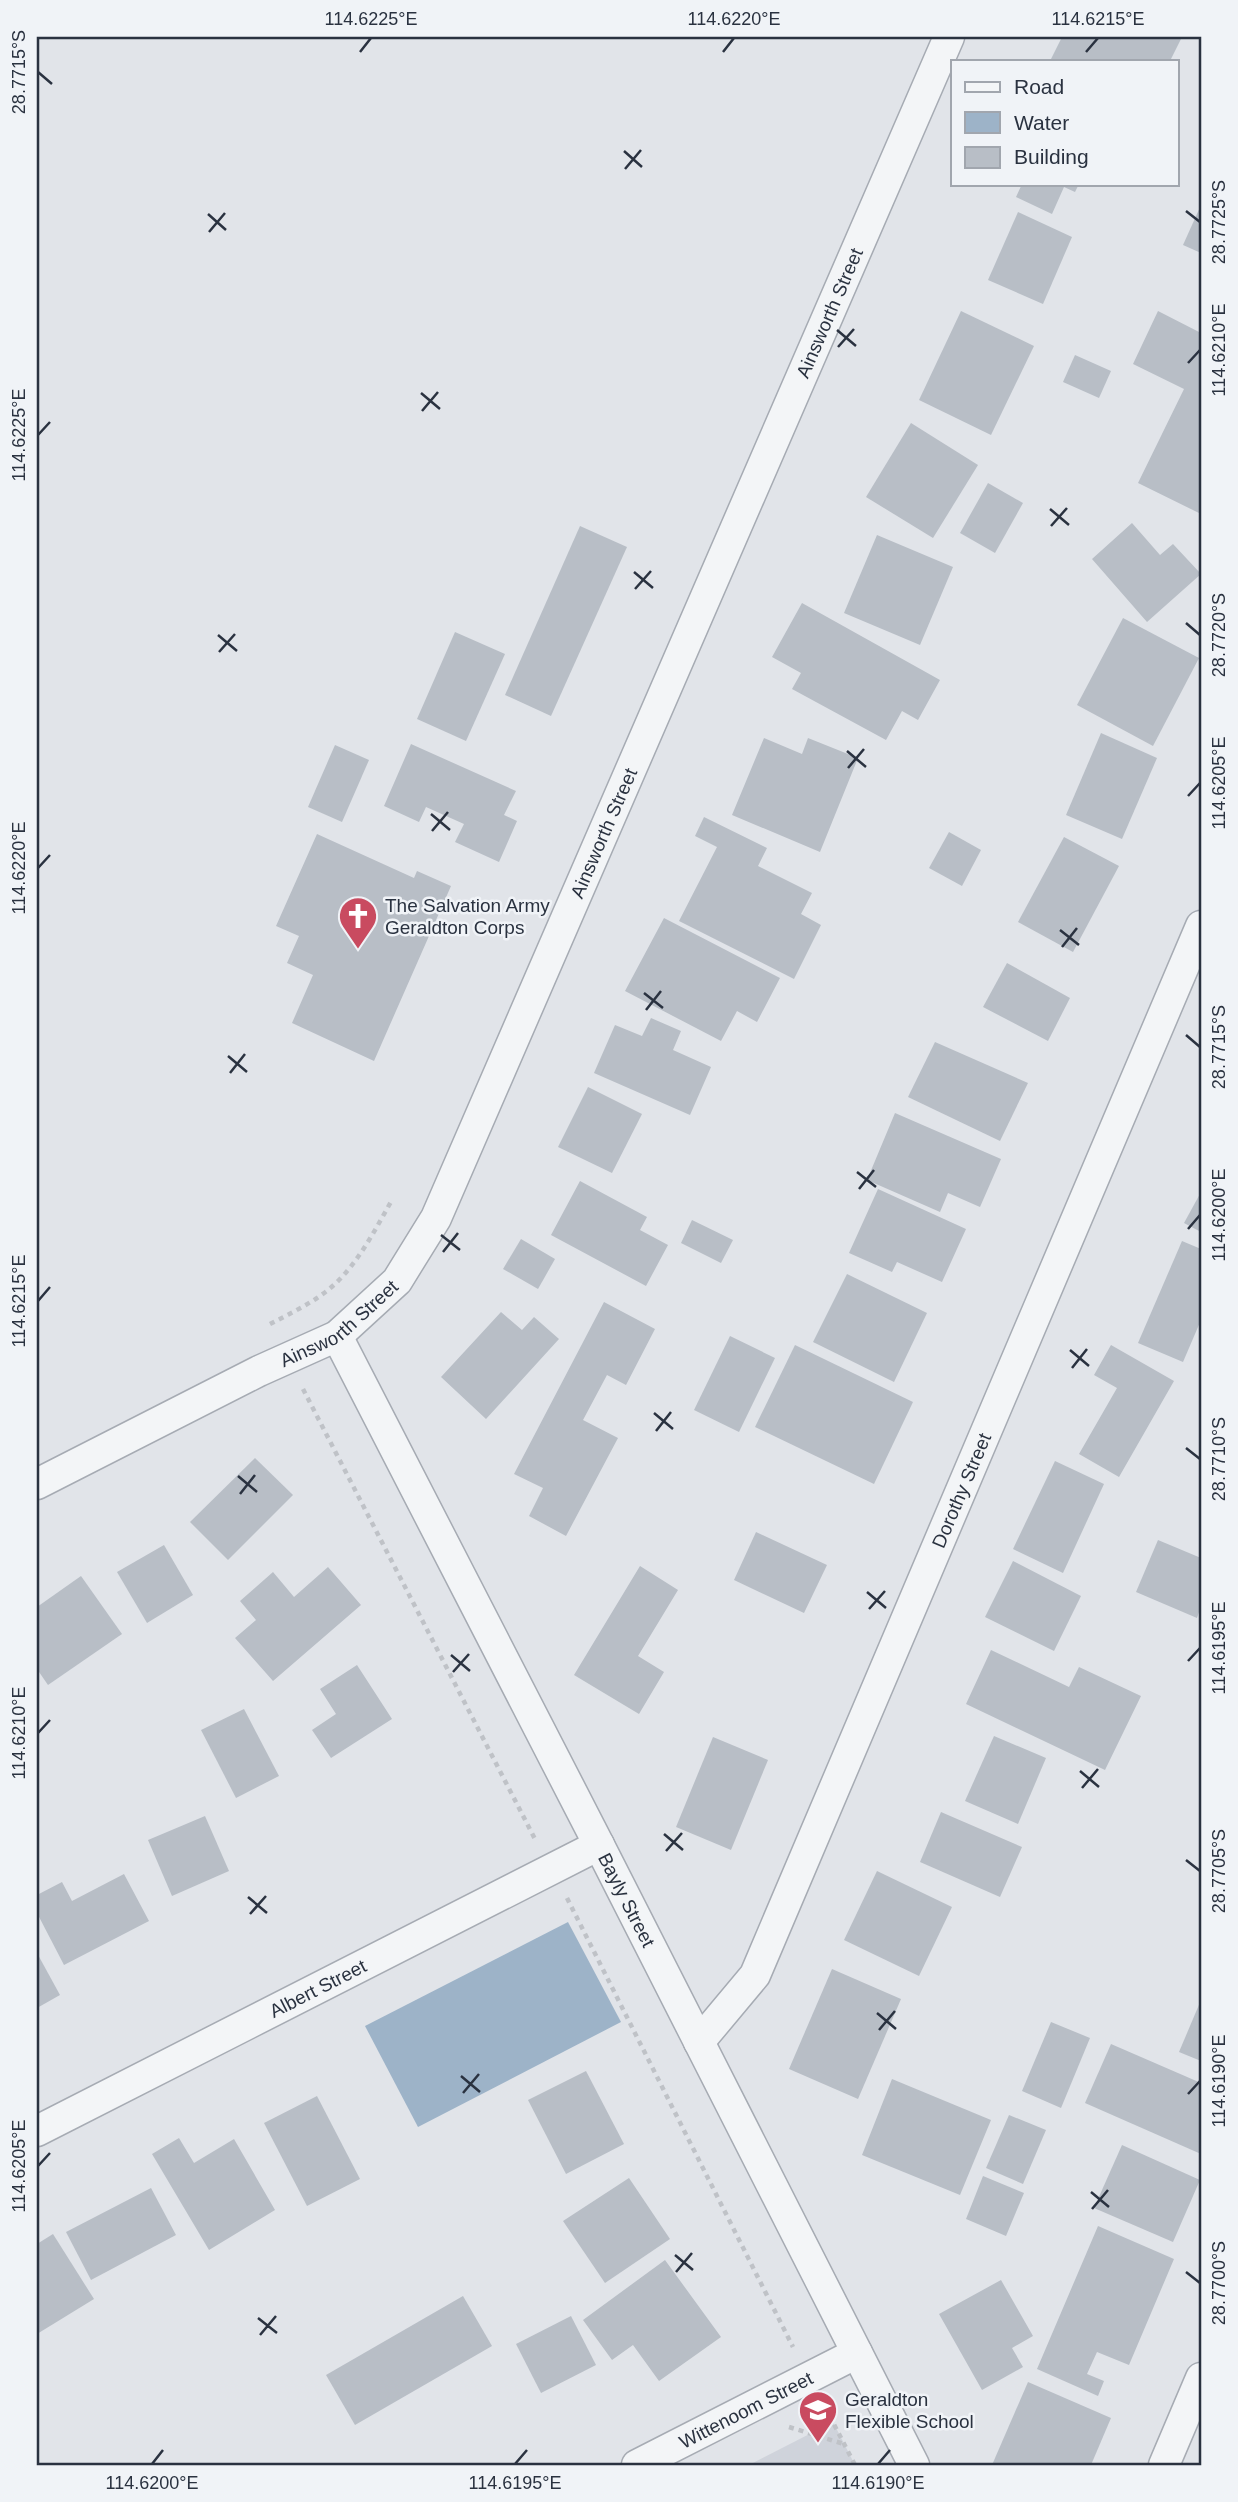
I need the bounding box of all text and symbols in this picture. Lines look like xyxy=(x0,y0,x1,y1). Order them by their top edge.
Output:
text: 114.6225°E xyxy=(325,9,417,29)
text: 114.6220°E xyxy=(688,9,780,29)
text: 114.6215°E xyxy=(1052,9,1144,29)
text: 28.7715°S xyxy=(9,30,29,114)
legend xyxy=(951,60,1178,186)
text: Road xyxy=(1014,75,1064,98)
text: Water xyxy=(1014,111,1069,134)
text: Building xyxy=(1014,145,1089,168)
text: 28.7725°S xyxy=(1209,180,1229,264)
street label: Ainsworth Street xyxy=(792,244,867,381)
text: 114.6210°E xyxy=(1209,304,1229,396)
text: 114.6225°E xyxy=(9,389,29,481)
text: 28.7720°S xyxy=(1209,593,1229,677)
text: 114.6205°E xyxy=(1209,737,1229,829)
street label: Ainsworth Street xyxy=(566,764,641,901)
text: 114.6220°E xyxy=(9,822,29,914)
church icon: The Salvation Army Geraldton Corps xyxy=(337,895,379,950)
place label: The Salvation Army Geraldton Corps xyxy=(385,895,550,938)
text: 28.7715°S xyxy=(1209,1005,1229,1089)
text: 114.6200°E xyxy=(1209,1169,1229,1261)
text: 114.6215°E xyxy=(9,1255,29,1347)
street label: Ainsworth Street xyxy=(277,1275,402,1371)
text: 28.7710°S xyxy=(1209,1417,1229,1501)
street label: Dorothy Street xyxy=(927,1429,995,1551)
text: 114.6195°E xyxy=(1209,1602,1229,1694)
text: 114.6210°E xyxy=(9,1687,29,1779)
text: 28.7705°S xyxy=(1209,1829,1229,1913)
street label: Bayly Street xyxy=(594,1849,660,1951)
street label: Albert Street xyxy=(266,1954,370,2021)
text: 114.6190°E xyxy=(1209,2035,1229,2127)
text: 114.6205°E xyxy=(9,2120,29,2212)
text: 28.7700°S xyxy=(1209,2241,1229,2325)
street label: Wittenoom Street xyxy=(676,2367,817,2452)
school or university icon: Geraldton Flexible School xyxy=(797,2389,839,2444)
place label: Geraldton Flexible School xyxy=(845,2389,974,2432)
text: 114.6200°E xyxy=(106,2473,198,2493)
text: 114.6195°E xyxy=(469,2473,561,2493)
text: 114.6190°E xyxy=(832,2473,924,2493)

